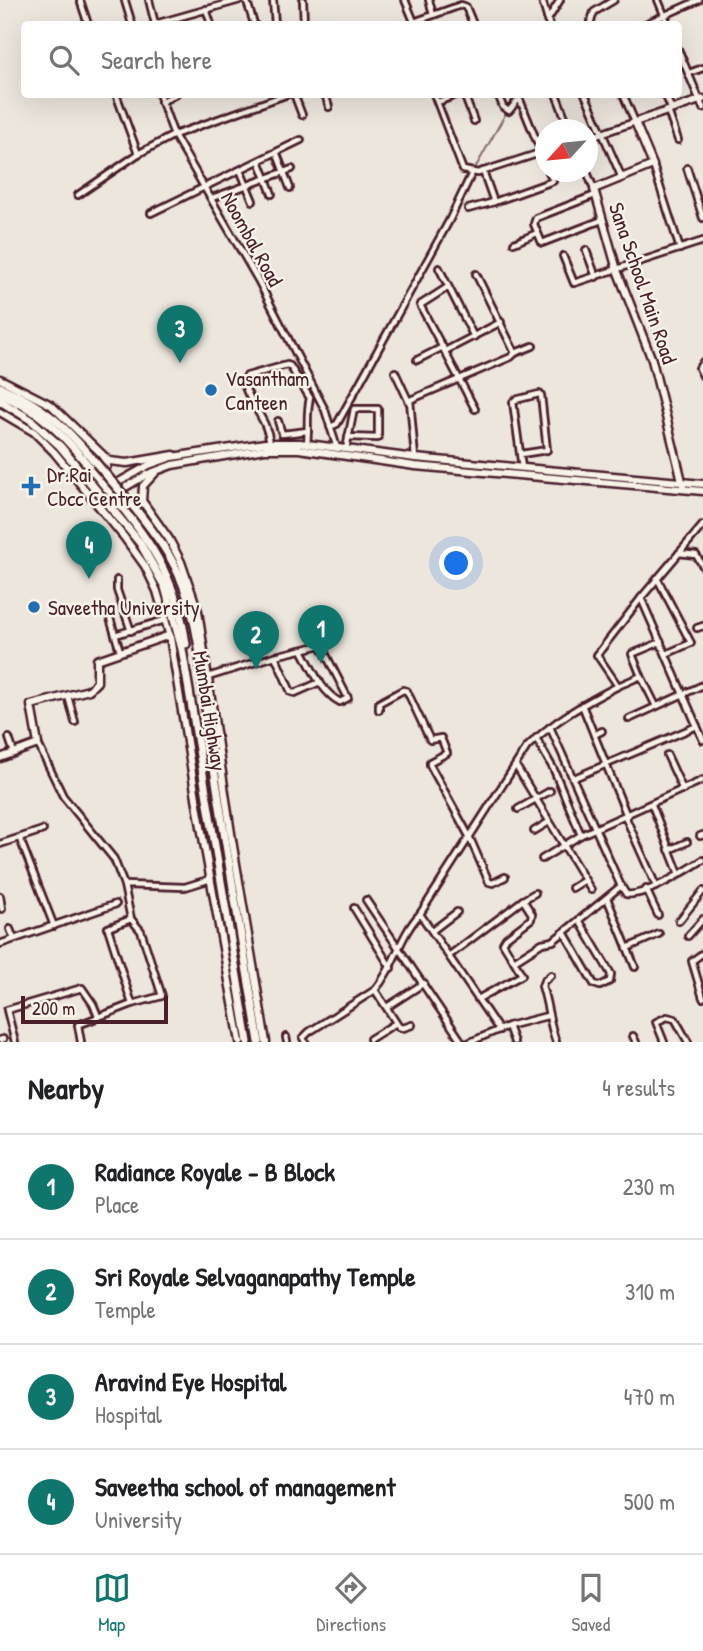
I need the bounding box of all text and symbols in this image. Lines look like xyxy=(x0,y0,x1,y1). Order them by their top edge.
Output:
search box xyxy=(21,21,682,98)
icon: search xyxy=(45,41,83,79)
text: Search here xyxy=(101,42,212,77)
north arrow xyxy=(535,119,598,182)
street label: Noombal Road xyxy=(214,186,290,292)
street label: Sana School Main Road xyxy=(602,199,684,367)
pin: 3 xyxy=(157,305,203,363)
place label: Vasantham Canteen xyxy=(225,364,309,417)
marker: Vasantham Canteen xyxy=(203,382,219,398)
place label: Dr.Rai Cbcc Centre xyxy=(47,460,141,513)
marker: Dr.Rai Cbcc Centre xyxy=(21,476,41,496)
pin: 4 xyxy=(66,521,112,579)
your location xyxy=(439,546,473,580)
place label: Saveetha University xyxy=(48,593,200,622)
marker: Saveetha University xyxy=(26,599,42,615)
pin: 1 xyxy=(298,605,344,663)
pin: 2 xyxy=(233,611,279,669)
street label: Mumbai Highway xyxy=(186,649,234,773)
scale bar xyxy=(21,993,168,1025)
text: 200 m xyxy=(32,995,75,1021)
text: Nearby xyxy=(28,1068,104,1108)
text: 4 results xyxy=(602,1072,675,1103)
text: Radiance Royale - B Block xyxy=(95,1154,335,1189)
text: 1 xyxy=(47,1171,55,1202)
text: 230 m xyxy=(623,1171,675,1202)
text: Place xyxy=(95,1189,139,1220)
text: Sri Royale Selvaganapathy Temple xyxy=(95,1259,416,1294)
text: 2 xyxy=(46,1276,56,1307)
text: 310 m xyxy=(625,1276,675,1307)
text: Temple xyxy=(95,1294,156,1325)
text: Aravind Eye Hospital xyxy=(95,1364,286,1399)
text: 3 xyxy=(46,1381,56,1412)
text: 470 m xyxy=(624,1381,675,1412)
text: Hospital xyxy=(95,1399,162,1430)
text: Saveetha school of management xyxy=(95,1469,395,1504)
text: 4 xyxy=(47,1486,55,1517)
text: 500 m xyxy=(624,1486,675,1517)
text: University xyxy=(95,1504,182,1535)
tab: Map xyxy=(93,1569,131,1637)
tab: Directions xyxy=(316,1569,386,1637)
tab: Saved xyxy=(572,1569,610,1637)

